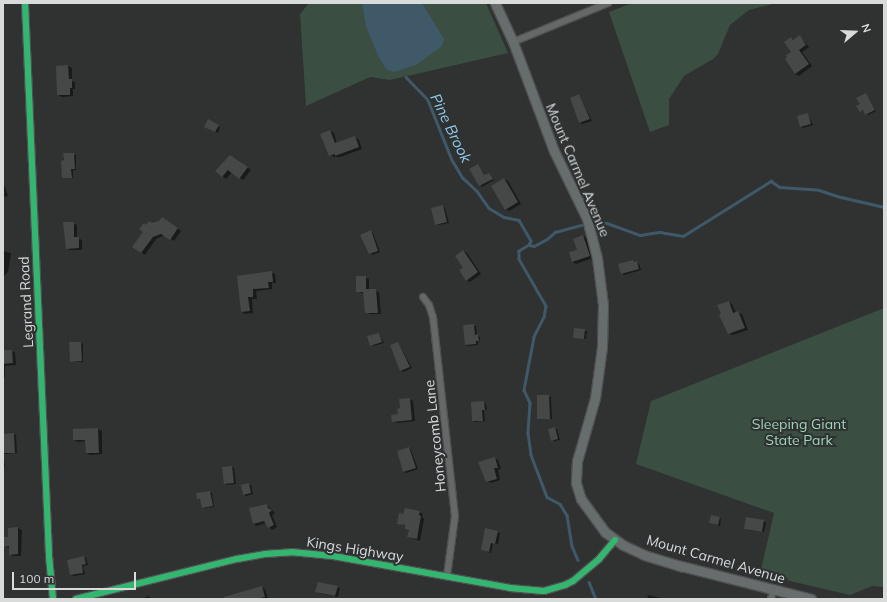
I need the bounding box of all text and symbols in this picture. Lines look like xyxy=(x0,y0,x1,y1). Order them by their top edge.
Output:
north arrow xyxy=(835,12,875,52)
text: N xyxy=(858,22,874,34)
water label: Pine Brook xyxy=(427,91,475,165)
street label: Mount Carmel Avenue xyxy=(542,101,614,239)
street label: Legrand Road xyxy=(15,256,37,348)
street label: Honeycomb Lane xyxy=(421,379,449,493)
park label: Sleeping Giant State Park xyxy=(752,416,846,448)
street label: Mount Carmel Avenue xyxy=(645,531,787,587)
street label: Kings Highway xyxy=(305,533,405,565)
scale bar xyxy=(14,564,138,590)
text: 100 m xyxy=(19,571,54,586)

